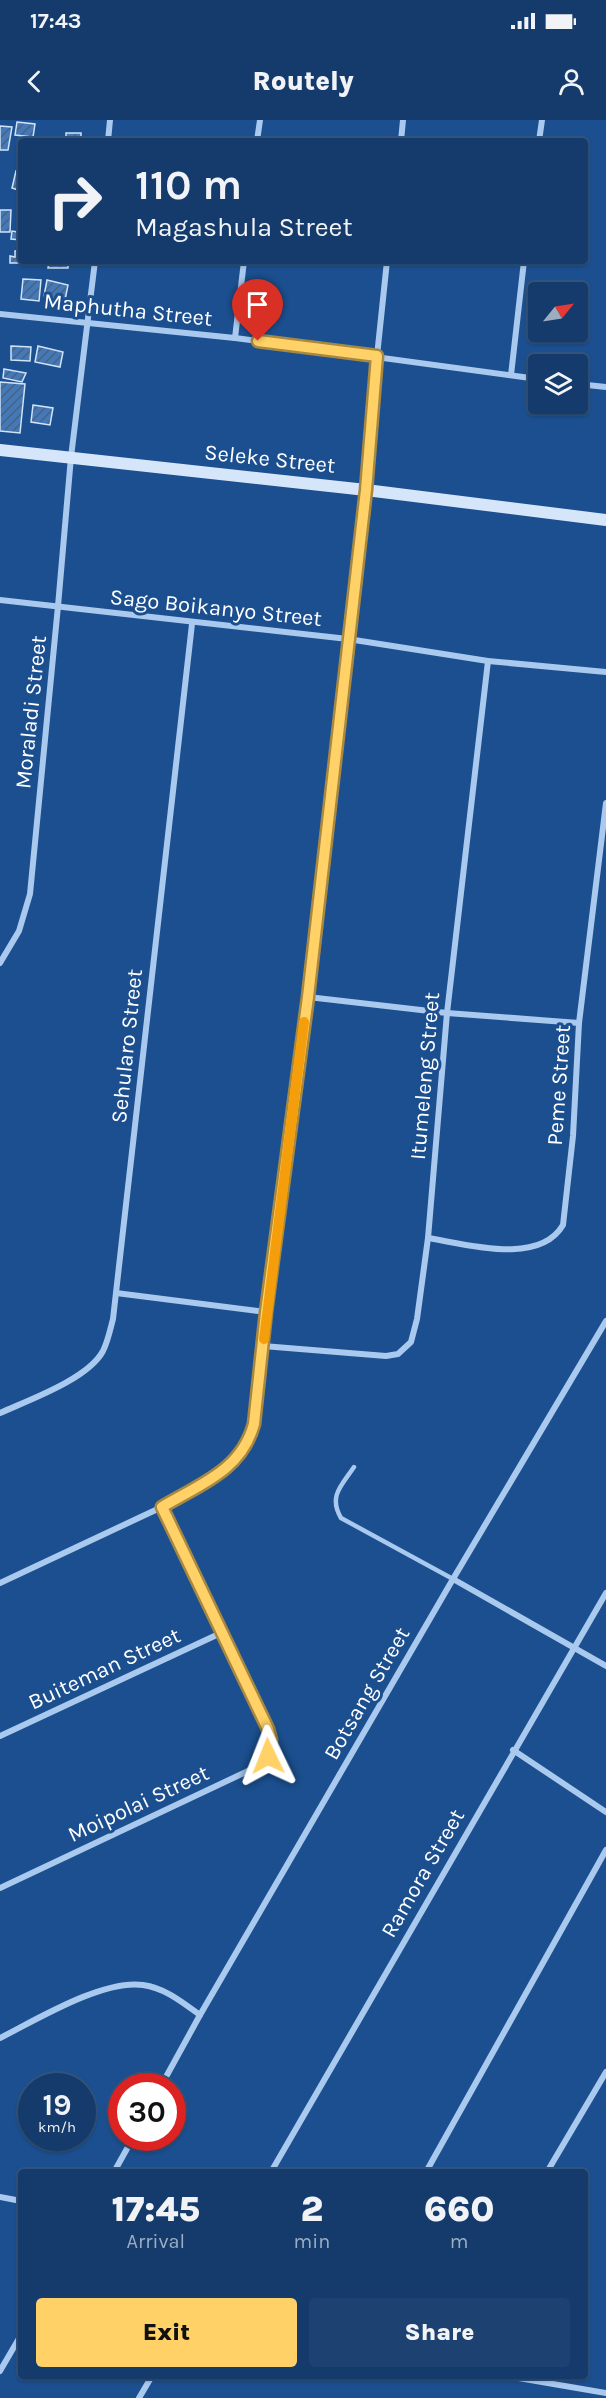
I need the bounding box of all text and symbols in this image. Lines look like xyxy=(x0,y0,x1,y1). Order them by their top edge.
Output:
text: 17:43 xyxy=(30,8,82,34)
icon: back xyxy=(18,65,51,98)
text: Routely xyxy=(252,65,354,97)
icon: person xyxy=(555,65,588,98)
text: 110 m xyxy=(135,160,242,210)
icon: right xyxy=(36,162,114,240)
text: Magashula Street xyxy=(135,211,353,243)
pin xyxy=(232,279,283,341)
north arrow xyxy=(528,282,588,342)
map controls xyxy=(528,282,588,414)
street label: Maphutha Street xyxy=(42,288,214,332)
icon: arrive xyxy=(241,288,274,321)
button: layers xyxy=(528,354,588,414)
street label: Seleke Street xyxy=(203,439,337,479)
street label: Sago Boikanyo Street xyxy=(109,584,323,632)
street label: Moraladi Street xyxy=(10,634,52,790)
street label: Sehularo Street xyxy=(106,968,148,1125)
street label: Itumeleng Street xyxy=(405,991,445,1161)
street label: Peme Street xyxy=(542,1024,576,1146)
street label: Buiteman Street xyxy=(24,1622,185,1715)
street label: Botsang Street xyxy=(318,1623,415,1764)
position arrow xyxy=(236,1724,300,1788)
street label: Moipolai Street xyxy=(64,1760,213,1848)
street label: Ramora Street xyxy=(376,1805,470,1942)
speed limit sign: 30 xyxy=(108,2073,186,2151)
text: 19 xyxy=(42,2087,71,2123)
text: km/h xyxy=(38,2118,76,2136)
text: 17:45 xyxy=(112,2188,200,2230)
text: 2 xyxy=(301,2188,323,2230)
text: 660 xyxy=(424,2188,494,2230)
text: Arrival xyxy=(126,2230,185,2253)
text: min xyxy=(294,2230,330,2253)
text: m xyxy=(450,2230,468,2253)
button: Exit xyxy=(36,2298,297,2367)
button: Share xyxy=(309,2298,570,2367)

